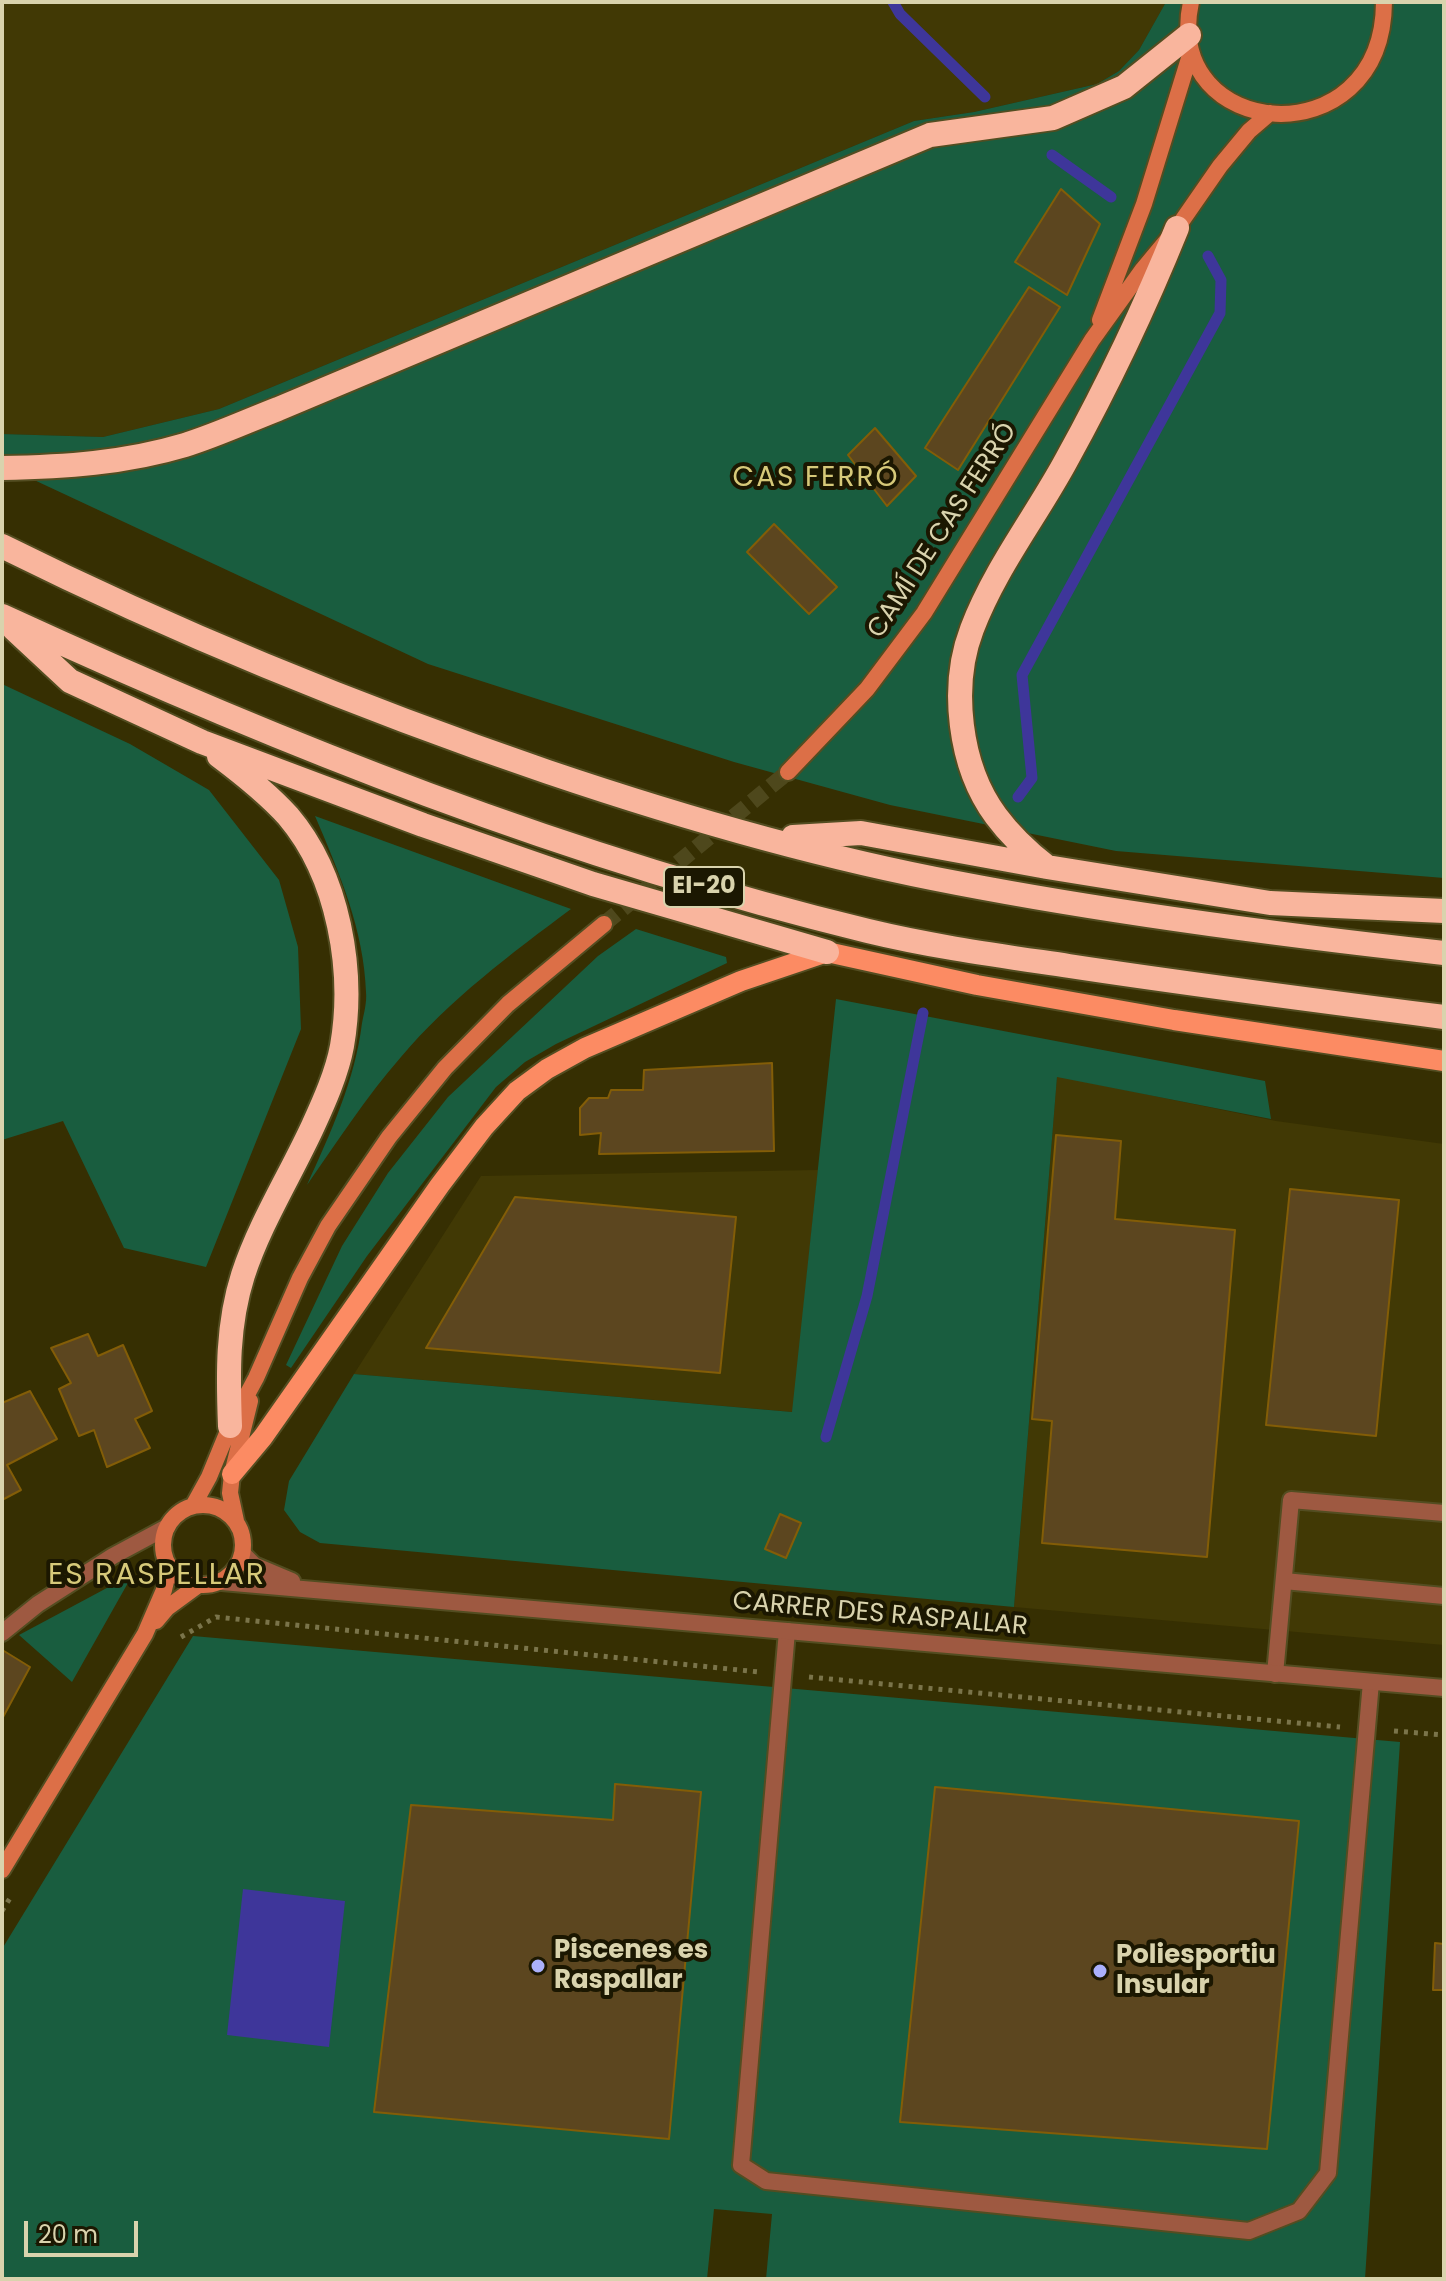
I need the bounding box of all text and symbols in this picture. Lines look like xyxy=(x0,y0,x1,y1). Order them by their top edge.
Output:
street label: CAMÍ DE CAS FERRÓ xyxy=(862,418,1024,644)
district label: CAS FERRÓ xyxy=(733,462,899,496)
road number: EI-20 xyxy=(664,867,744,907)
district label: ES RASPELLAR xyxy=(48,1558,266,1594)
street label: CARRER DES RASPALLAR xyxy=(731,1587,1029,1643)
place label: Piscenes es Raspallar xyxy=(554,1935,708,1996)
place label: Poliesportiu Insular xyxy=(1116,1940,1276,2002)
marker: Piscenes es Raspallar xyxy=(529,1957,547,1975)
marker: Poliesportiu Insular xyxy=(1091,1962,1109,1980)
scale bar xyxy=(28,2205,142,2255)
text: 20 m xyxy=(38,2218,98,2251)

